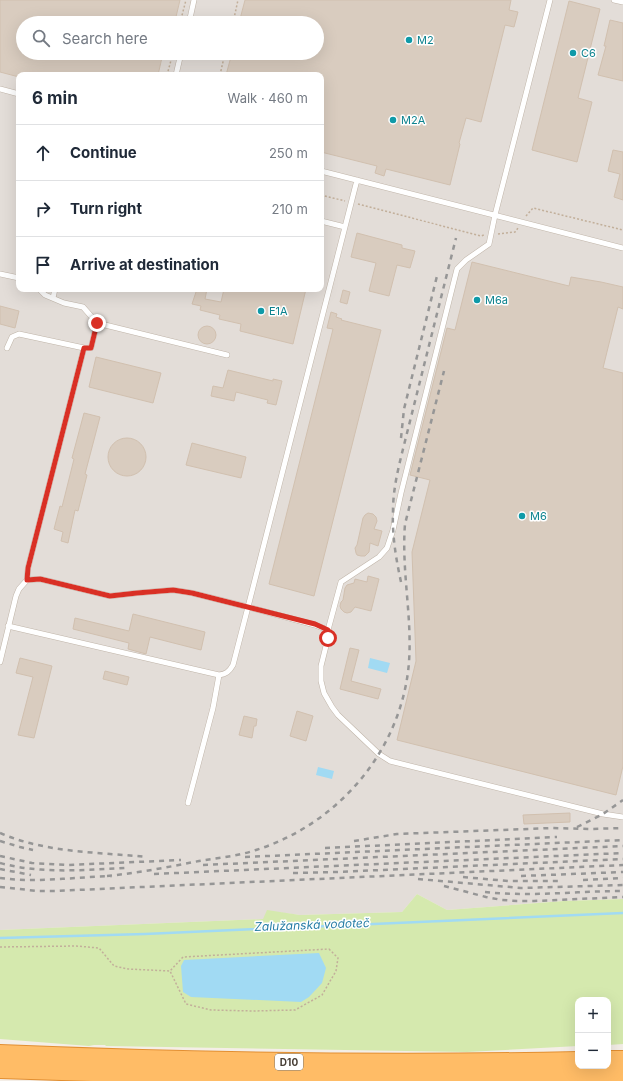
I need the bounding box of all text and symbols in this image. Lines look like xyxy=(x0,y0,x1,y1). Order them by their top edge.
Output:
search box xyxy=(16,16,324,60)
icon: search xyxy=(30,27,52,49)
text: Search here xyxy=(62,29,148,48)
place label: M2 xyxy=(417,33,434,47)
marker: M2 xyxy=(404,35,414,45)
place label: C6 xyxy=(581,46,596,60)
marker: C6 xyxy=(568,48,578,58)
text: 6 min xyxy=(32,88,78,108)
text: Walk · 460 m xyxy=(228,90,308,106)
place label: M2A xyxy=(401,113,426,127)
marker: M2A xyxy=(388,115,398,125)
icon: ahead xyxy=(32,142,54,164)
text: Continue xyxy=(70,143,137,162)
text: 250 m xyxy=(269,145,308,161)
icon: right xyxy=(32,198,54,220)
text: Turn right xyxy=(70,199,142,218)
text: 210 m xyxy=(272,201,308,217)
icon: arrive xyxy=(32,254,54,276)
text: Arrive at destination xyxy=(70,255,219,274)
place label: M6a xyxy=(485,293,508,307)
marker: M6a xyxy=(472,295,482,305)
place label: E1A xyxy=(269,304,288,318)
marker: E1A xyxy=(256,306,266,316)
route end xyxy=(88,314,106,332)
place label: M6 xyxy=(530,509,547,523)
marker: M6 xyxy=(517,511,527,521)
route start xyxy=(319,629,337,647)
water label: Zalužanská vodoteč xyxy=(254,915,370,934)
map controls xyxy=(575,997,611,1069)
button: + xyxy=(575,997,611,1033)
button: − xyxy=(575,1033,611,1069)
road number: D10 xyxy=(275,1054,303,1070)

